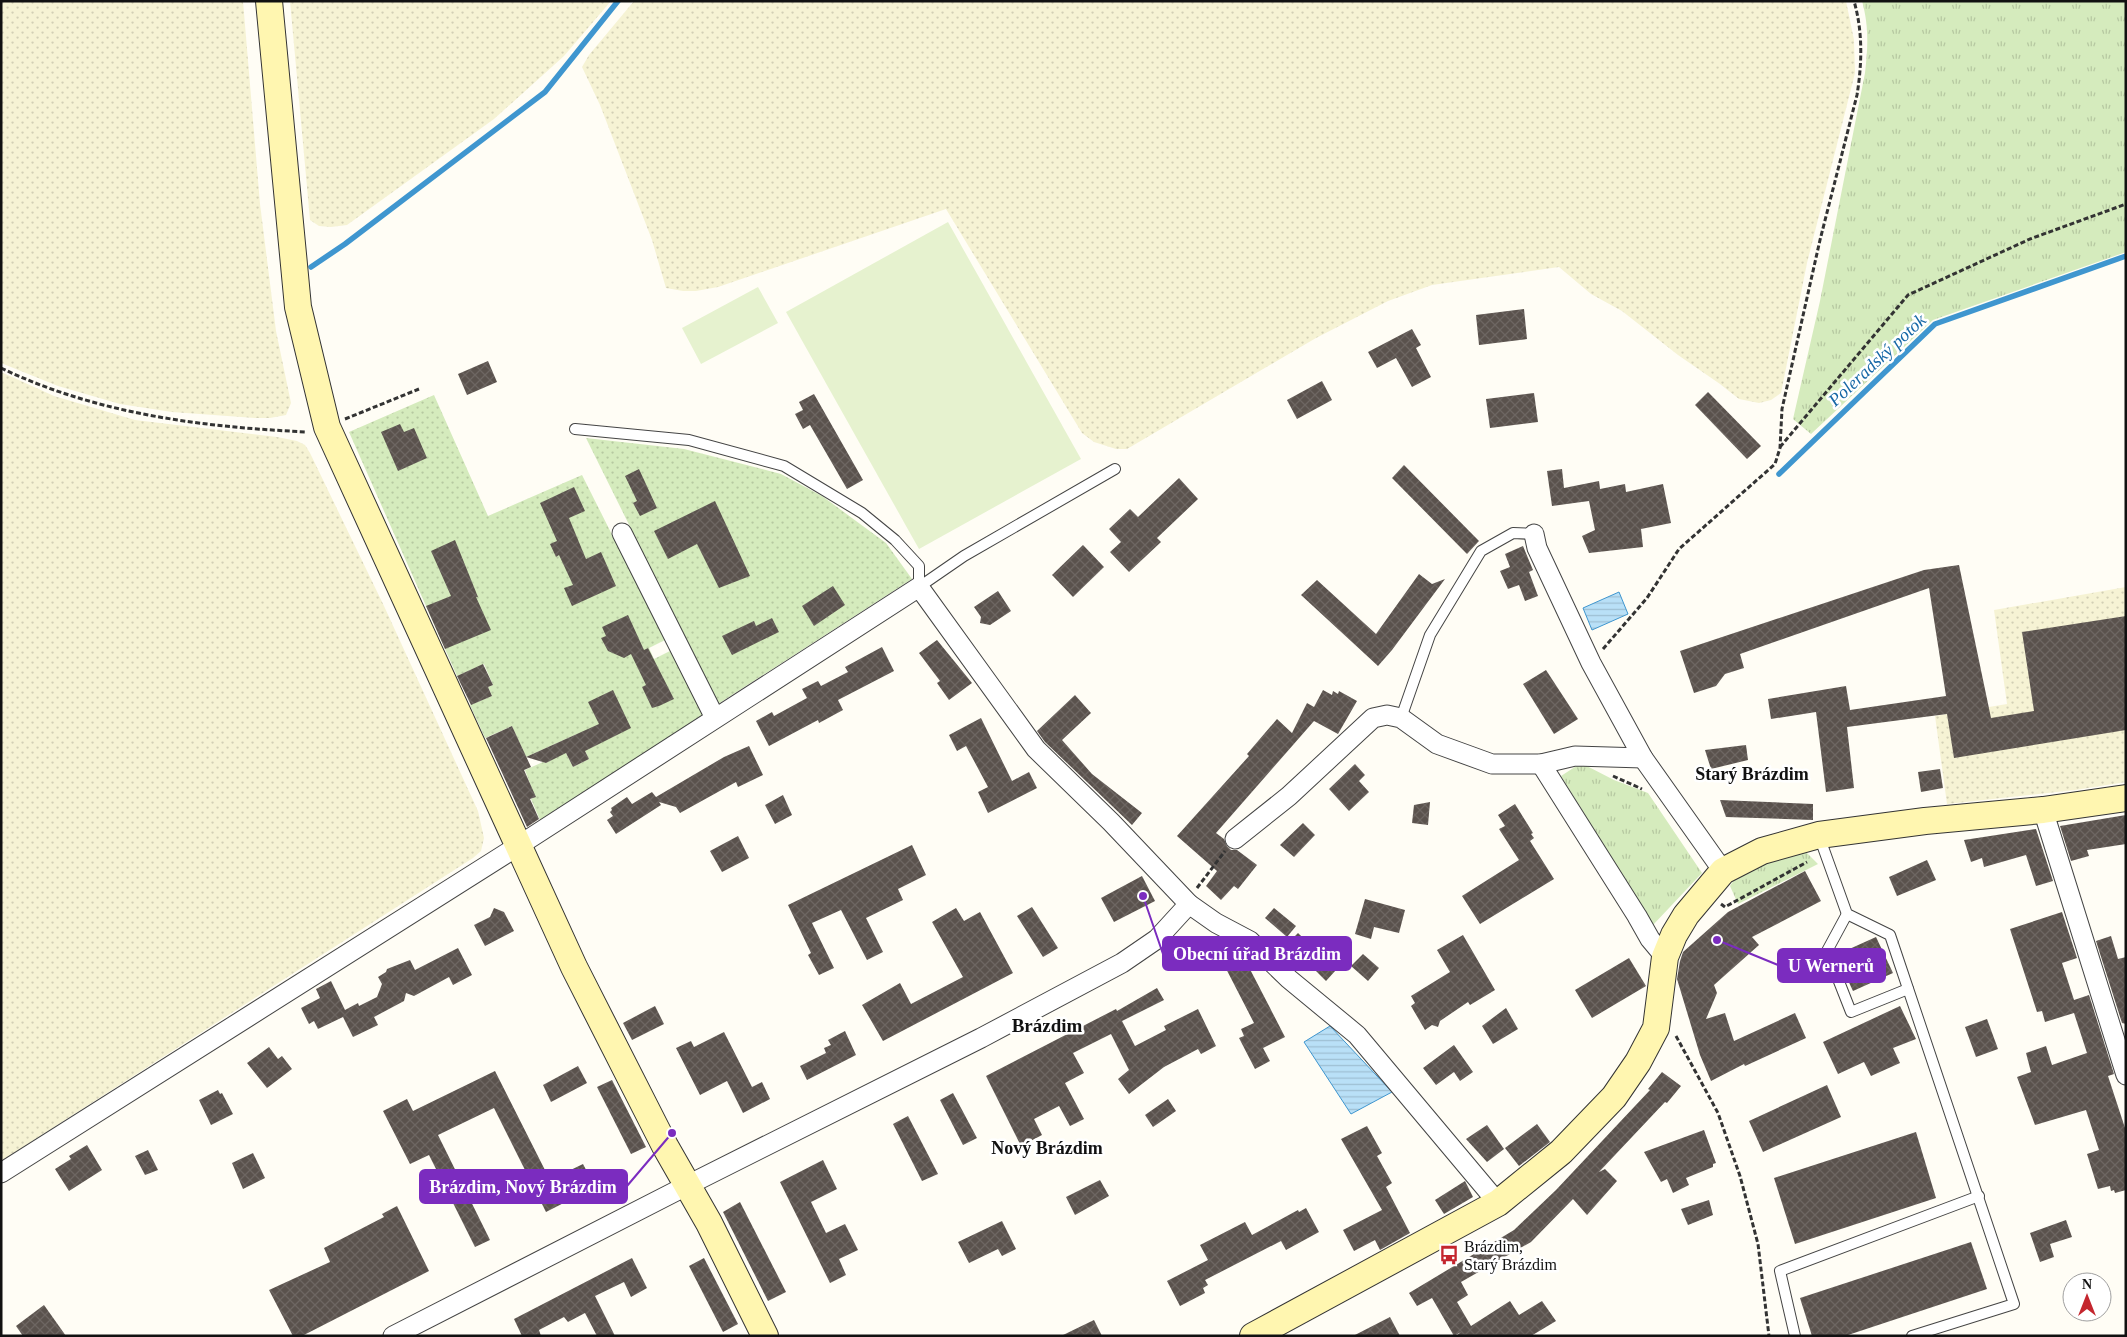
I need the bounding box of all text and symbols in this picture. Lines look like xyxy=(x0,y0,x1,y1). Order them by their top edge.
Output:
water label: Poleradský potok xyxy=(1824,309,1930,411)
district label: Starý Brázdim xyxy=(1695,764,1809,784)
callout: Obecní úřad Brázdim xyxy=(1163,937,1351,970)
text: Obecní úřad Brázdim xyxy=(1173,944,1341,964)
callout: U Wernerů xyxy=(1778,949,1885,982)
text: U Wernerů xyxy=(1788,956,1874,976)
district label: Brázdim xyxy=(1012,1015,1083,1036)
district label: Nový Brázdim xyxy=(991,1138,1103,1158)
callout: Brázdim, Nový Brázdim xyxy=(420,1170,627,1203)
text: Brázdim, Nový Brázdim xyxy=(429,1177,617,1197)
place label: Brázdim, Starý Brázdim xyxy=(1464,1238,1557,1274)
bus stop icon: Brázdim, Starý Brázdim xyxy=(1438,1244,1460,1266)
north arrow xyxy=(2062,1272,2112,1322)
text: N xyxy=(2082,1277,2092,1292)

